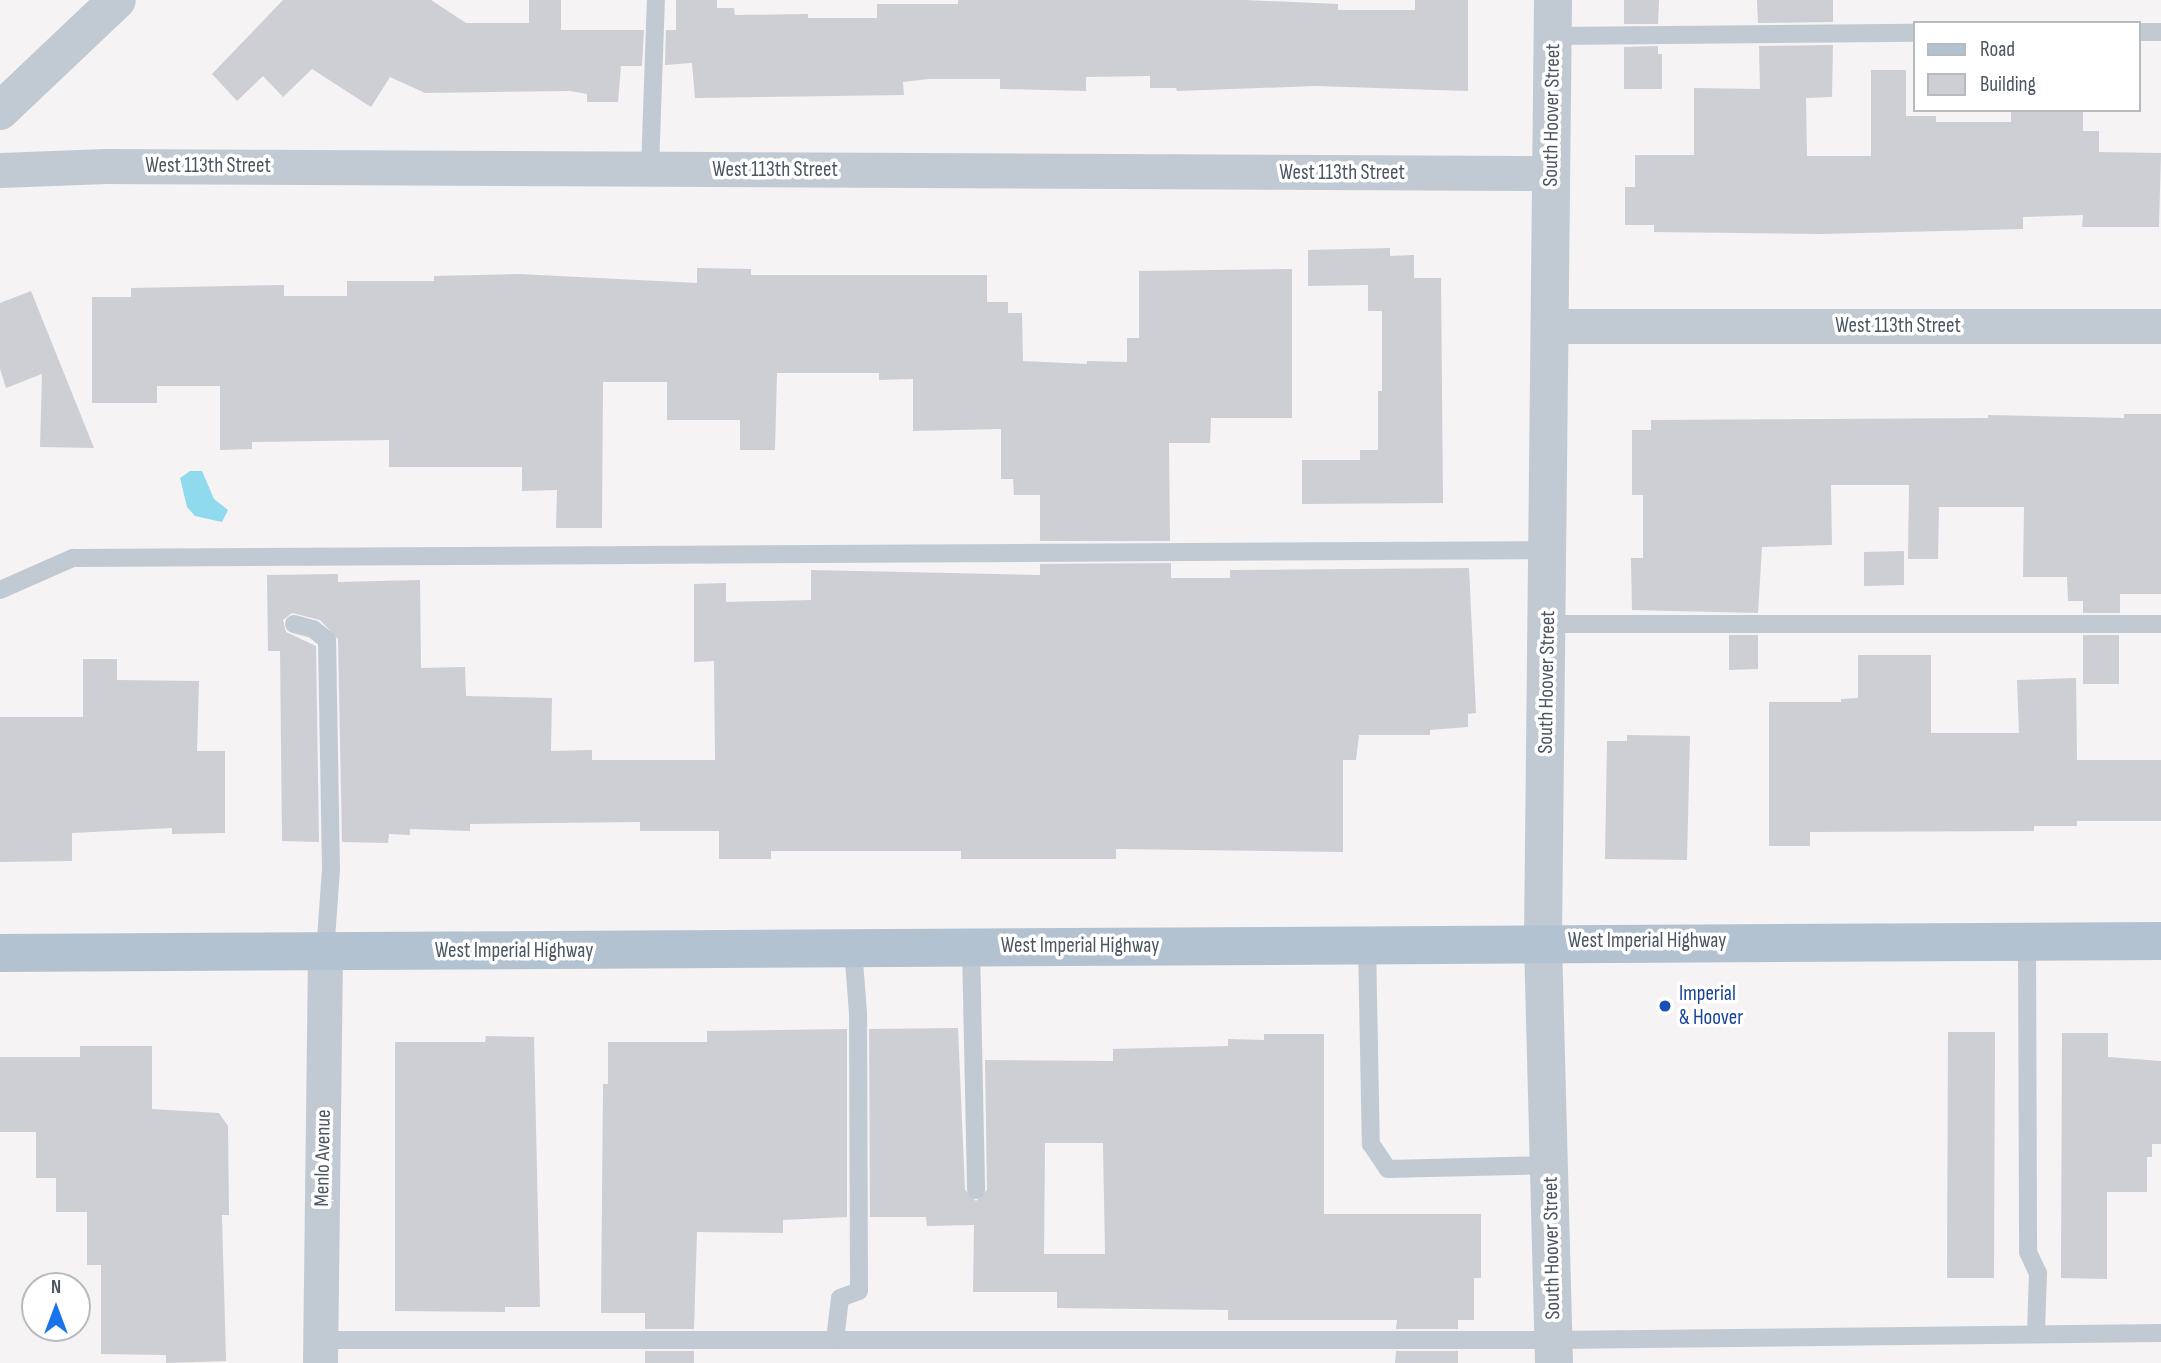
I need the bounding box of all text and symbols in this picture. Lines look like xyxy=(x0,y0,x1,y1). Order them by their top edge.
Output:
legend xyxy=(1912,21,2140,112)
text: Road xyxy=(1980,37,2015,62)
street label: South Hoover Street xyxy=(1538,43,1566,187)
text: Building xyxy=(1980,72,2036,97)
street label: West 113th Street xyxy=(145,153,271,179)
street label: West 113th Street xyxy=(712,157,838,183)
street label: West 113th Street xyxy=(1279,160,1405,186)
street label: West 113th Street xyxy=(1835,313,1961,339)
street label: South Hoover Street xyxy=(1533,610,1561,754)
street label: West Imperial Highway xyxy=(1568,928,1726,954)
street label: West Imperial Highway xyxy=(1001,933,1159,959)
street label: West Imperial Highway xyxy=(435,938,593,964)
place label: Imperial & Hoover xyxy=(1679,981,1743,1031)
marker: Imperial & Hoover xyxy=(1657,998,1673,1014)
street label: Menlo Avenue xyxy=(310,1109,336,1207)
street label: South Hoover Street xyxy=(1538,1176,1566,1320)
north arrow xyxy=(21,1272,91,1342)
text: N xyxy=(51,1276,61,1299)

